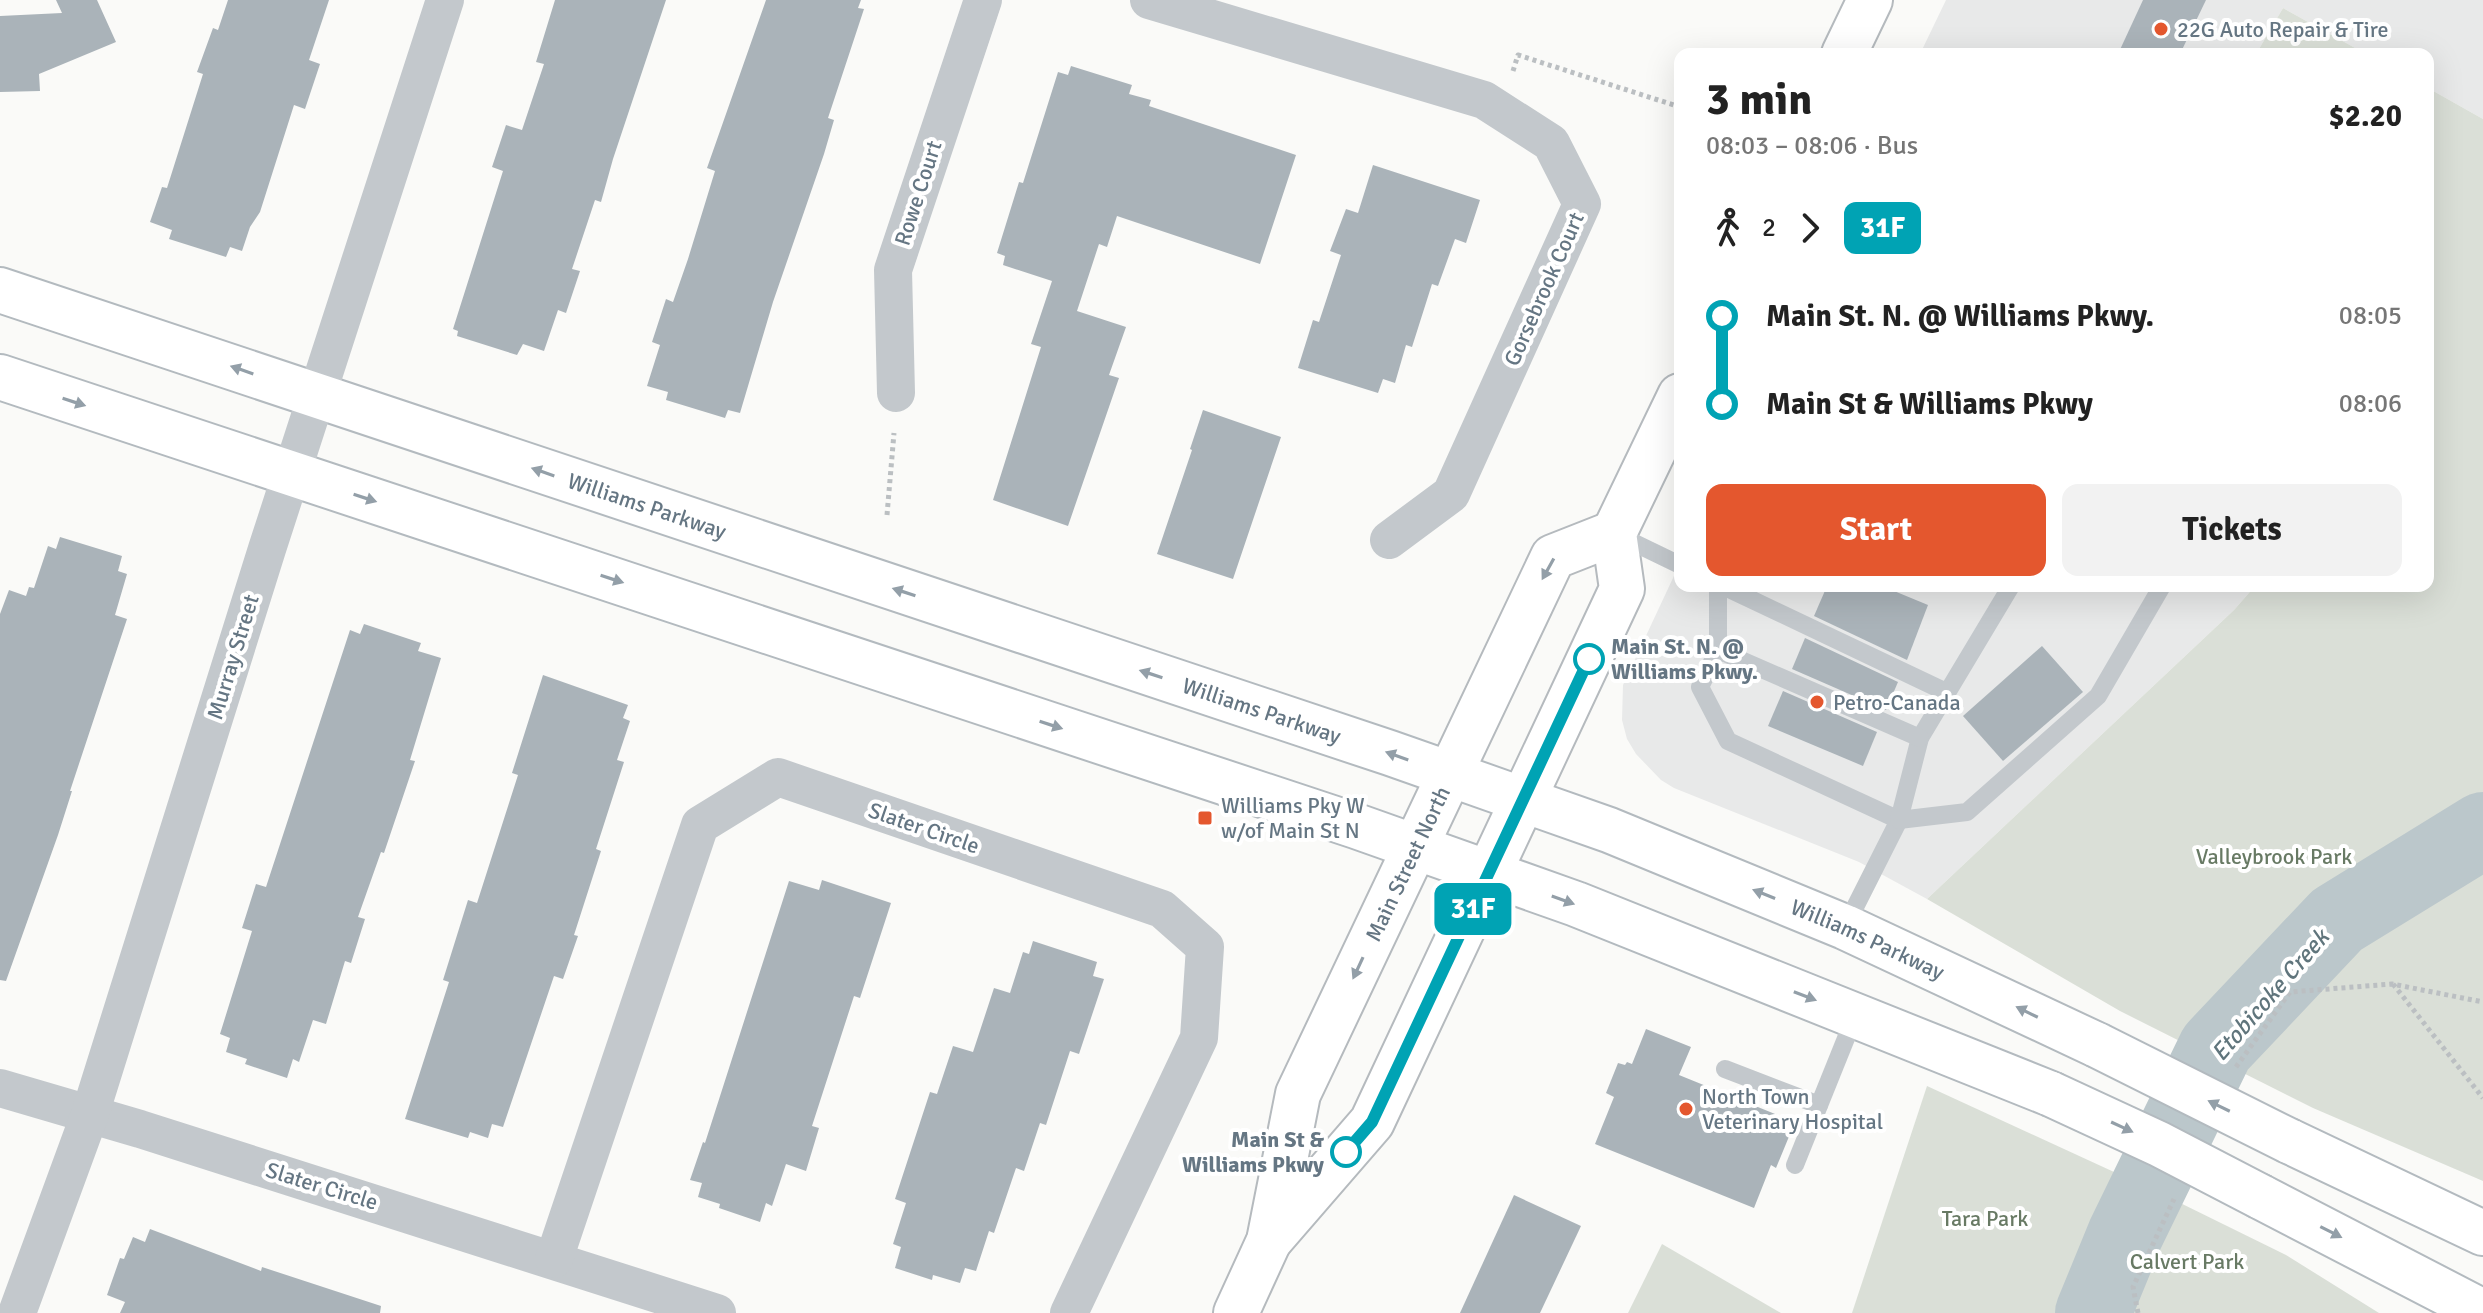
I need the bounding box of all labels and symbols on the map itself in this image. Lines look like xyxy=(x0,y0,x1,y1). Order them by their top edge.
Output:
place label: 22G Auto Repair & Tire xyxy=(2177,16,2388,43)
marker: 22G Auto Repair & Tire xyxy=(2152,20,2170,38)
street label: Rowe Court xyxy=(888,137,948,249)
street label: Gorsebrook Court xyxy=(1498,208,1590,370)
one-way arrow xyxy=(230,363,254,376)
one-way arrow xyxy=(62,396,86,408)
one-way arrow xyxy=(531,465,555,477)
street label: Williams Parkway xyxy=(564,467,731,545)
one-way arrow xyxy=(353,492,377,504)
one-way arrow xyxy=(1542,558,1556,580)
one-way arrow xyxy=(600,574,624,586)
one-way arrow xyxy=(891,586,915,598)
street label: Murray Street xyxy=(201,591,265,723)
place label: Main St. N. @ Williams Pkwy. xyxy=(1611,633,1758,685)
marker: Main St. N. @ Williams Pkwy. xyxy=(1574,644,1604,674)
one-way arrow xyxy=(1138,667,1162,680)
street label: Williams Parkway xyxy=(1179,671,1345,750)
place label: Petro-Canada xyxy=(1833,689,1961,716)
marker: Petro-Canada xyxy=(1808,693,1826,711)
one-way arrow xyxy=(1039,720,1063,732)
one-way arrow xyxy=(1385,749,1409,762)
street label: Main Street North xyxy=(1359,782,1456,946)
place label: Williams Pky W w/of Main St N xyxy=(1221,792,1365,844)
street label: Slater Circle xyxy=(865,796,983,860)
marker: Williams Pky W w/of Main St N xyxy=(1196,809,1214,827)
park label: Valleybrook Park xyxy=(2196,843,2352,870)
line badge: 31F xyxy=(1427,883,1519,935)
one-way arrow xyxy=(1752,887,1776,900)
street label: Williams Parkway xyxy=(1787,893,1950,985)
one-way arrow xyxy=(1551,894,1575,906)
water label: Etobicoke Creek xyxy=(2205,922,2337,1067)
one-way arrow xyxy=(1351,956,1365,980)
one-way arrow xyxy=(1793,990,1817,1003)
one-way arrow xyxy=(2015,1005,2038,1019)
place label: North Town Veterinary Hospital xyxy=(1702,1083,1883,1135)
one-way arrow xyxy=(2208,1099,2231,1113)
marker: North Town Veterinary Hospital xyxy=(1677,1100,1695,1118)
one-way arrow xyxy=(2110,1120,2134,1134)
place label: Main St & Williams Pkwy xyxy=(1182,1126,1325,1178)
marker: Main St & Williams Pkwy xyxy=(1331,1137,1361,1167)
street label: Slater Circle xyxy=(263,1156,381,1216)
park label: Tara Park xyxy=(1942,1205,2028,1232)
one-way arrow xyxy=(2319,1226,2342,1239)
park label: Calvert Park xyxy=(2130,1248,2244,1275)

